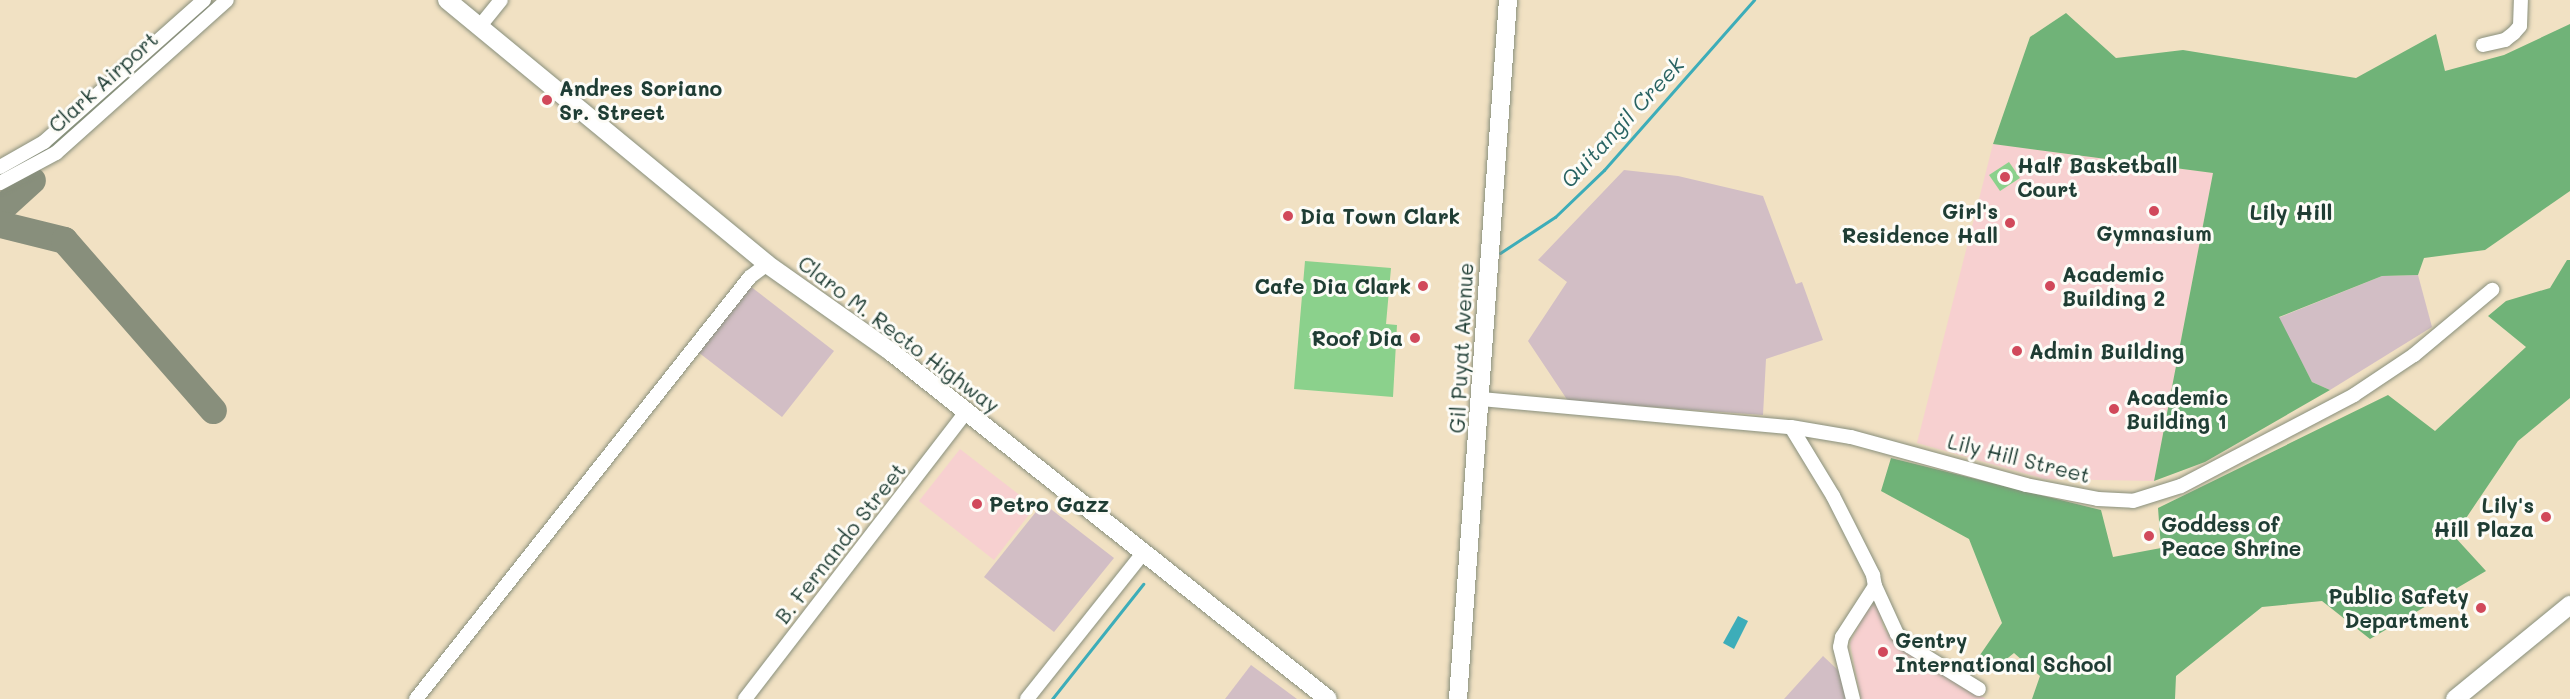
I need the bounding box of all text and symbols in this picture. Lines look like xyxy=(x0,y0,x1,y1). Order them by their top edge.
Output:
street label: Clark Airport xyxy=(43,26,163,138)
water label: Quitangil Creek xyxy=(1555,51,1689,193)
place label: Andres Soriano Sr. Street xyxy=(559,75,722,125)
marker: Andres Soriano Sr. Street xyxy=(540,93,554,107)
place label: Half Basketball Court xyxy=(2017,152,2177,202)
marker: Half Basketball Court xyxy=(1998,170,2012,184)
place label: Girl's Residence Hall xyxy=(1842,198,1998,248)
district label: Lily Hill xyxy=(2249,199,2333,225)
place label: Dia Town Clark xyxy=(1300,203,1460,229)
marker: Gymnasium xyxy=(2147,204,2161,218)
marker: Dia Town Clark xyxy=(1281,209,1295,223)
marker: Girl's Residence Hall xyxy=(2003,216,2017,230)
place label: Gymnasium xyxy=(2096,220,2212,246)
street label: Claro M. Recto Highway xyxy=(793,250,1005,418)
place label: Academic Building 2 xyxy=(2062,261,2165,311)
street label: Gil Puyat Avenue xyxy=(1444,262,1478,434)
place label: Cafe Dia Clark xyxy=(1254,273,1411,299)
marker: Cafe Dia Clark xyxy=(1416,279,1430,293)
marker: Academic Building 2 xyxy=(2043,279,2057,293)
place label: Roof Dia xyxy=(1311,325,1403,351)
marker: Roof Dia xyxy=(1408,331,1422,345)
place label: Admin Building xyxy=(2029,338,2184,364)
marker: Admin Building xyxy=(2010,344,2024,358)
place label: Academic Building 1 xyxy=(2126,384,2228,434)
marker: Academic Building 1 xyxy=(2107,402,2121,416)
street label: Lily Hill Street xyxy=(1945,428,2093,488)
street label: B. Fernando Street xyxy=(769,458,911,628)
place label: Petro Gazz xyxy=(989,491,1109,517)
place label: Lily's Hill Plaza xyxy=(2433,492,2534,542)
marker: Petro Gazz xyxy=(970,497,984,511)
marker: Lily's Hill Plaza xyxy=(2539,510,2553,524)
place label: Goddess of Peace Shrine xyxy=(2161,511,2301,561)
marker: Goddess of Peace Shrine xyxy=(2142,529,2156,543)
place label: Public Safety Department xyxy=(2328,583,2469,633)
marker: Public Safety Department xyxy=(2474,601,2488,615)
place label: Gentry International School xyxy=(1895,627,2112,677)
marker: Gentry International School xyxy=(1876,645,1890,659)

